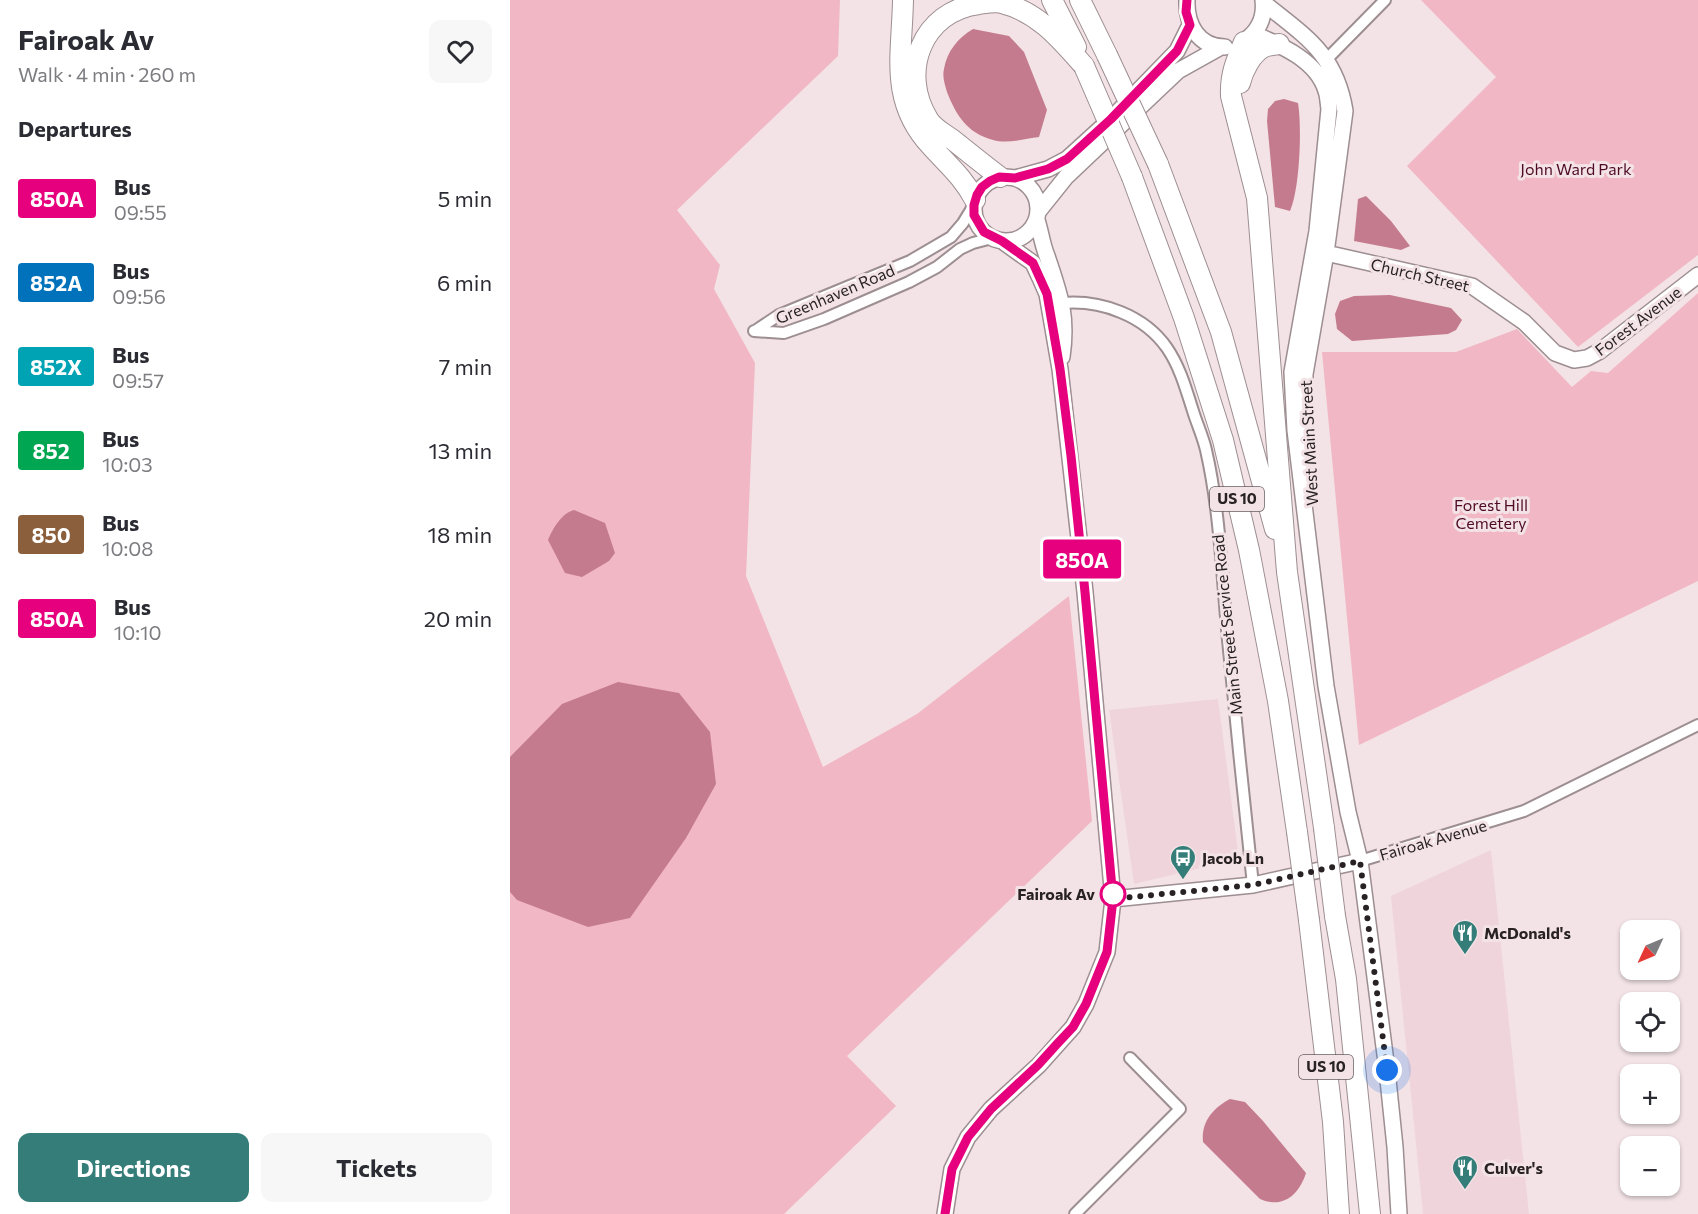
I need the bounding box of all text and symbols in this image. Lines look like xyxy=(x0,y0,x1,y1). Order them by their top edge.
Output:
button: heart xyxy=(429,20,492,83)
text: Fairoak Av xyxy=(18,22,154,56)
text: Walk · 4 min · 260 m xyxy=(18,62,196,86)
text: Departures xyxy=(18,115,132,142)
park label: John Ward Park xyxy=(1520,159,1632,178)
text: Bus xyxy=(114,173,151,200)
text: 5 min xyxy=(438,185,492,212)
text: 850A xyxy=(30,186,84,211)
text: 09:55 xyxy=(114,200,167,224)
street label: Church Street xyxy=(1369,254,1472,295)
text: Bus xyxy=(112,257,150,284)
street label: Greenhaven Road xyxy=(773,260,897,327)
text: 6 min xyxy=(437,269,492,296)
text: 852A xyxy=(30,270,82,295)
street label: Forest Avenue xyxy=(1591,282,1685,359)
text: 09:56 xyxy=(112,284,166,308)
text: Bus xyxy=(112,341,149,368)
text: 7 min xyxy=(439,353,492,380)
text: 852X xyxy=(30,354,82,379)
text: 09:57 xyxy=(112,368,164,392)
street label: West Main Street xyxy=(1296,379,1321,506)
text: Bus xyxy=(102,425,139,452)
text: 13 min xyxy=(428,437,492,464)
text: 852 xyxy=(32,438,70,463)
text: 10:03 xyxy=(102,452,153,476)
road number: US 10 xyxy=(1210,487,1264,511)
park label: Forest Hill Cemetery xyxy=(1454,495,1528,532)
text: Bus xyxy=(102,509,139,536)
text: 18 min xyxy=(428,521,492,548)
text: 850 xyxy=(31,522,71,547)
street label: Main Street Service Road xyxy=(1208,534,1245,716)
text: 10:08 xyxy=(102,536,154,560)
line badge: 850A xyxy=(1040,540,1124,578)
text: 850A xyxy=(1055,547,1109,572)
text: Bus xyxy=(114,593,151,620)
text: 20 min xyxy=(424,605,492,632)
text: 850A xyxy=(30,606,84,631)
text: 10:10 xyxy=(114,620,162,644)
street label: Fairoak Avenue xyxy=(1377,815,1489,864)
bus stop icon: Jacob Ln xyxy=(1168,843,1198,881)
place label: Jacob Ln xyxy=(1202,848,1264,867)
marker: Fairoak Av xyxy=(1100,881,1126,907)
place label: Fairoak Av xyxy=(1017,884,1095,903)
restaurant icon: McDonald's xyxy=(1450,918,1480,956)
north arrow xyxy=(1620,920,1680,980)
map controls xyxy=(1620,920,1680,1196)
place label: McDonald's xyxy=(1484,923,1571,942)
button: locate xyxy=(1620,992,1680,1052)
road number: US 10 xyxy=(1299,1055,1353,1079)
your location xyxy=(1372,1055,1402,1085)
button: + xyxy=(1620,1064,1680,1124)
button: Directions xyxy=(18,1133,249,1202)
button: Tickets xyxy=(261,1133,492,1202)
button: − xyxy=(1620,1136,1680,1196)
restaurant icon: Culver's xyxy=(1450,1153,1480,1191)
place label: Culver's xyxy=(1484,1158,1543,1177)

